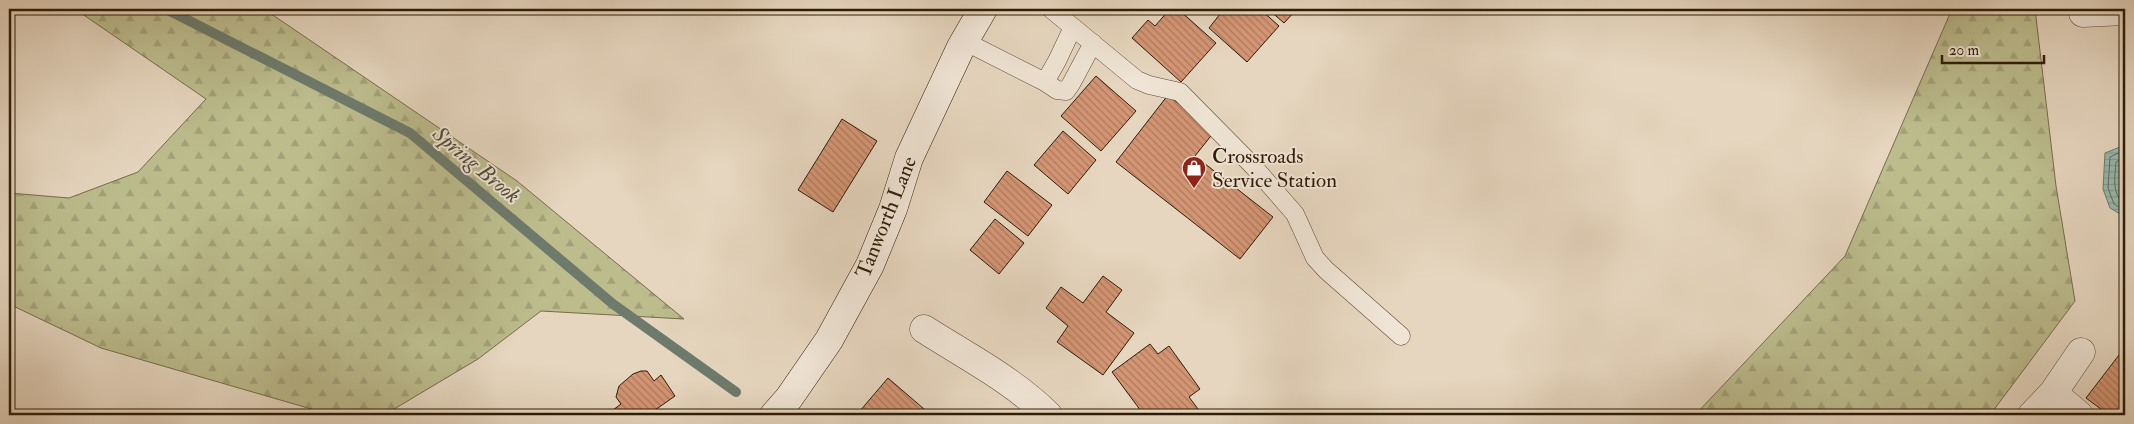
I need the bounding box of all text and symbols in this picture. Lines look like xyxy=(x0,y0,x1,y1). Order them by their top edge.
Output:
scale bar xyxy=(1942,32,2044,64)
text: 20 m xyxy=(1949,41,1979,60)
water label: Spring Brook xyxy=(426,119,526,210)
place label: Crossroads Service Station xyxy=(1212,143,1337,194)
street label: Tanworth Lane xyxy=(850,152,923,282)
shop icon: Crossroads Service Station xyxy=(1181,155,1207,189)

